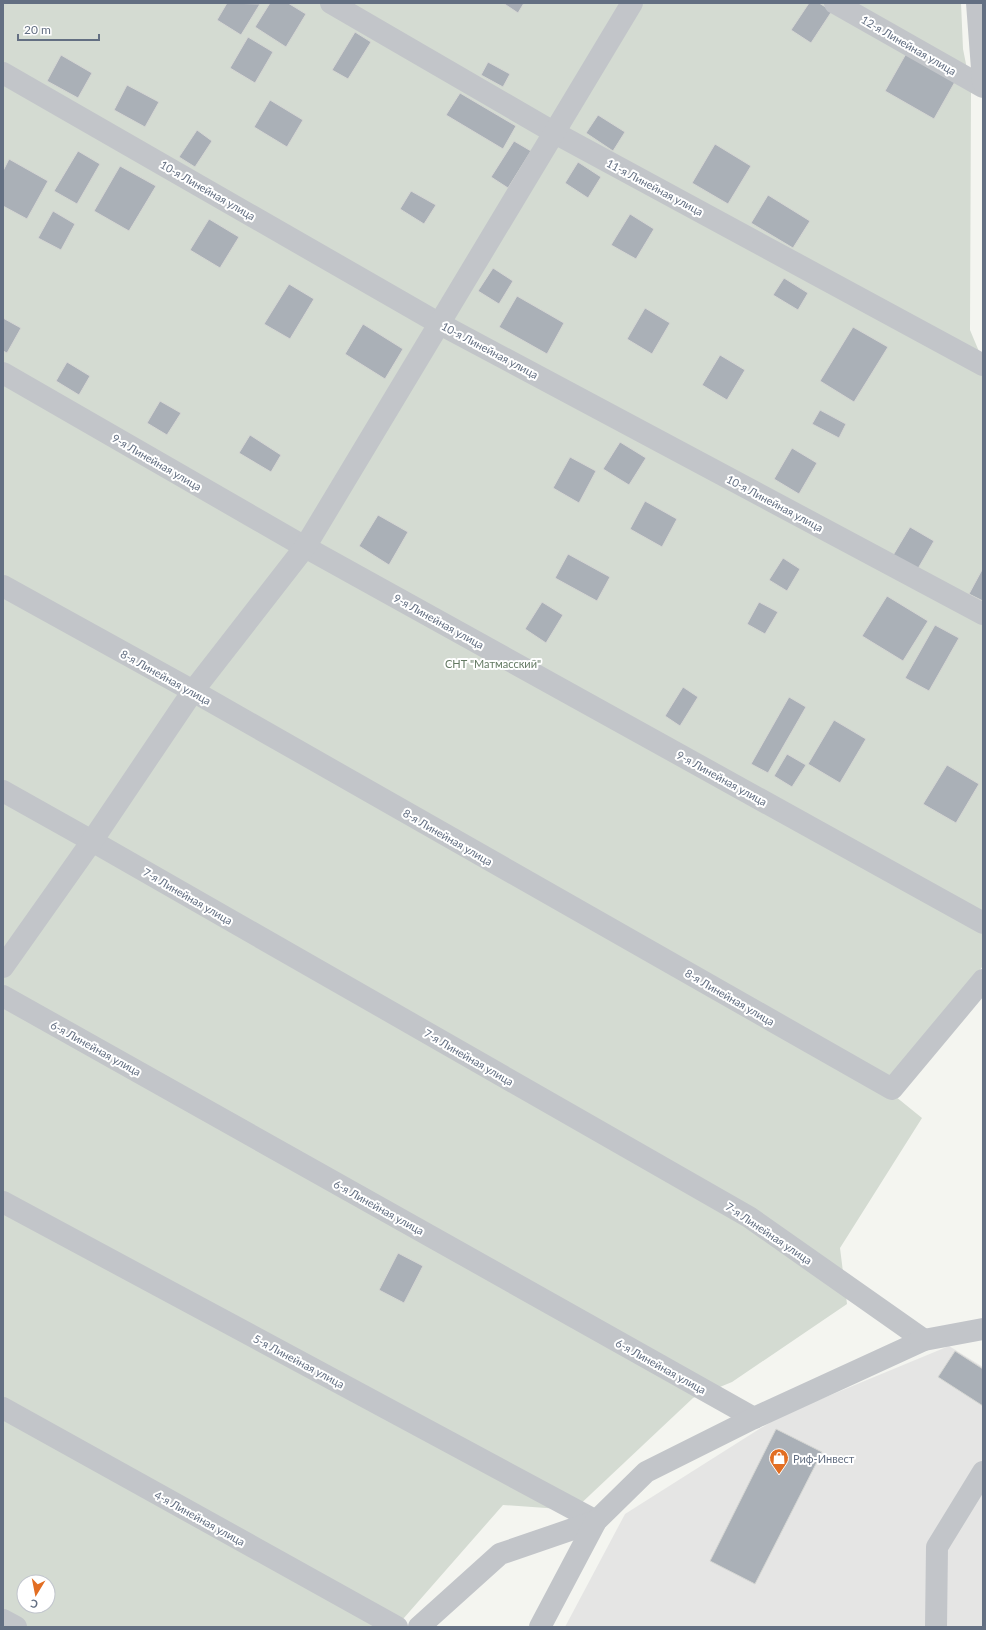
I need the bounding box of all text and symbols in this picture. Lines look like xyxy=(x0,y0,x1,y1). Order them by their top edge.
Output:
street label: 12-я Линейная улица xyxy=(859,12,959,78)
scale bar xyxy=(18,16,99,42)
text: 20 m xyxy=(24,22,51,37)
street label: 11-я Линейная улица xyxy=(604,156,706,218)
street label: 10-я Линейная улица xyxy=(158,157,258,223)
street label: 10-я Линейная улица xyxy=(439,319,541,381)
street label: 9-я Линейная улица xyxy=(110,431,204,493)
street label: 10-я Линейная улица xyxy=(724,472,826,534)
street label: 9-я Линейная улица xyxy=(392,591,486,651)
street label: 8-я Линейная улица xyxy=(119,647,213,707)
park label: СНТ "Матмасский" xyxy=(445,657,541,670)
street label: 9-я Линейная улица xyxy=(675,748,769,808)
street label: 8-я Линейная улица xyxy=(401,806,495,868)
street label: 7-я Линейная улица xyxy=(141,865,235,927)
street label: 8-я Линейная улица xyxy=(683,966,777,1028)
street label: 6-я Линейная улица xyxy=(49,1018,143,1078)
street label: 7-я Линейная улица xyxy=(422,1026,516,1088)
street label: 6-я Линейная улица xyxy=(332,1177,426,1237)
street label: 7-я Линейная улица xyxy=(723,1199,815,1267)
street label: 5-я Линейная улица xyxy=(251,1332,347,1390)
street label: 6-я Линейная улица xyxy=(614,1336,708,1396)
shop icon: Риф-Инвест xyxy=(768,1447,790,1475)
place label: Риф-Инвест xyxy=(793,1452,855,1465)
street label: 4-я Линейная улица xyxy=(153,1488,247,1548)
north arrow xyxy=(16,1574,56,1614)
text: С xyxy=(29,1597,39,1611)

